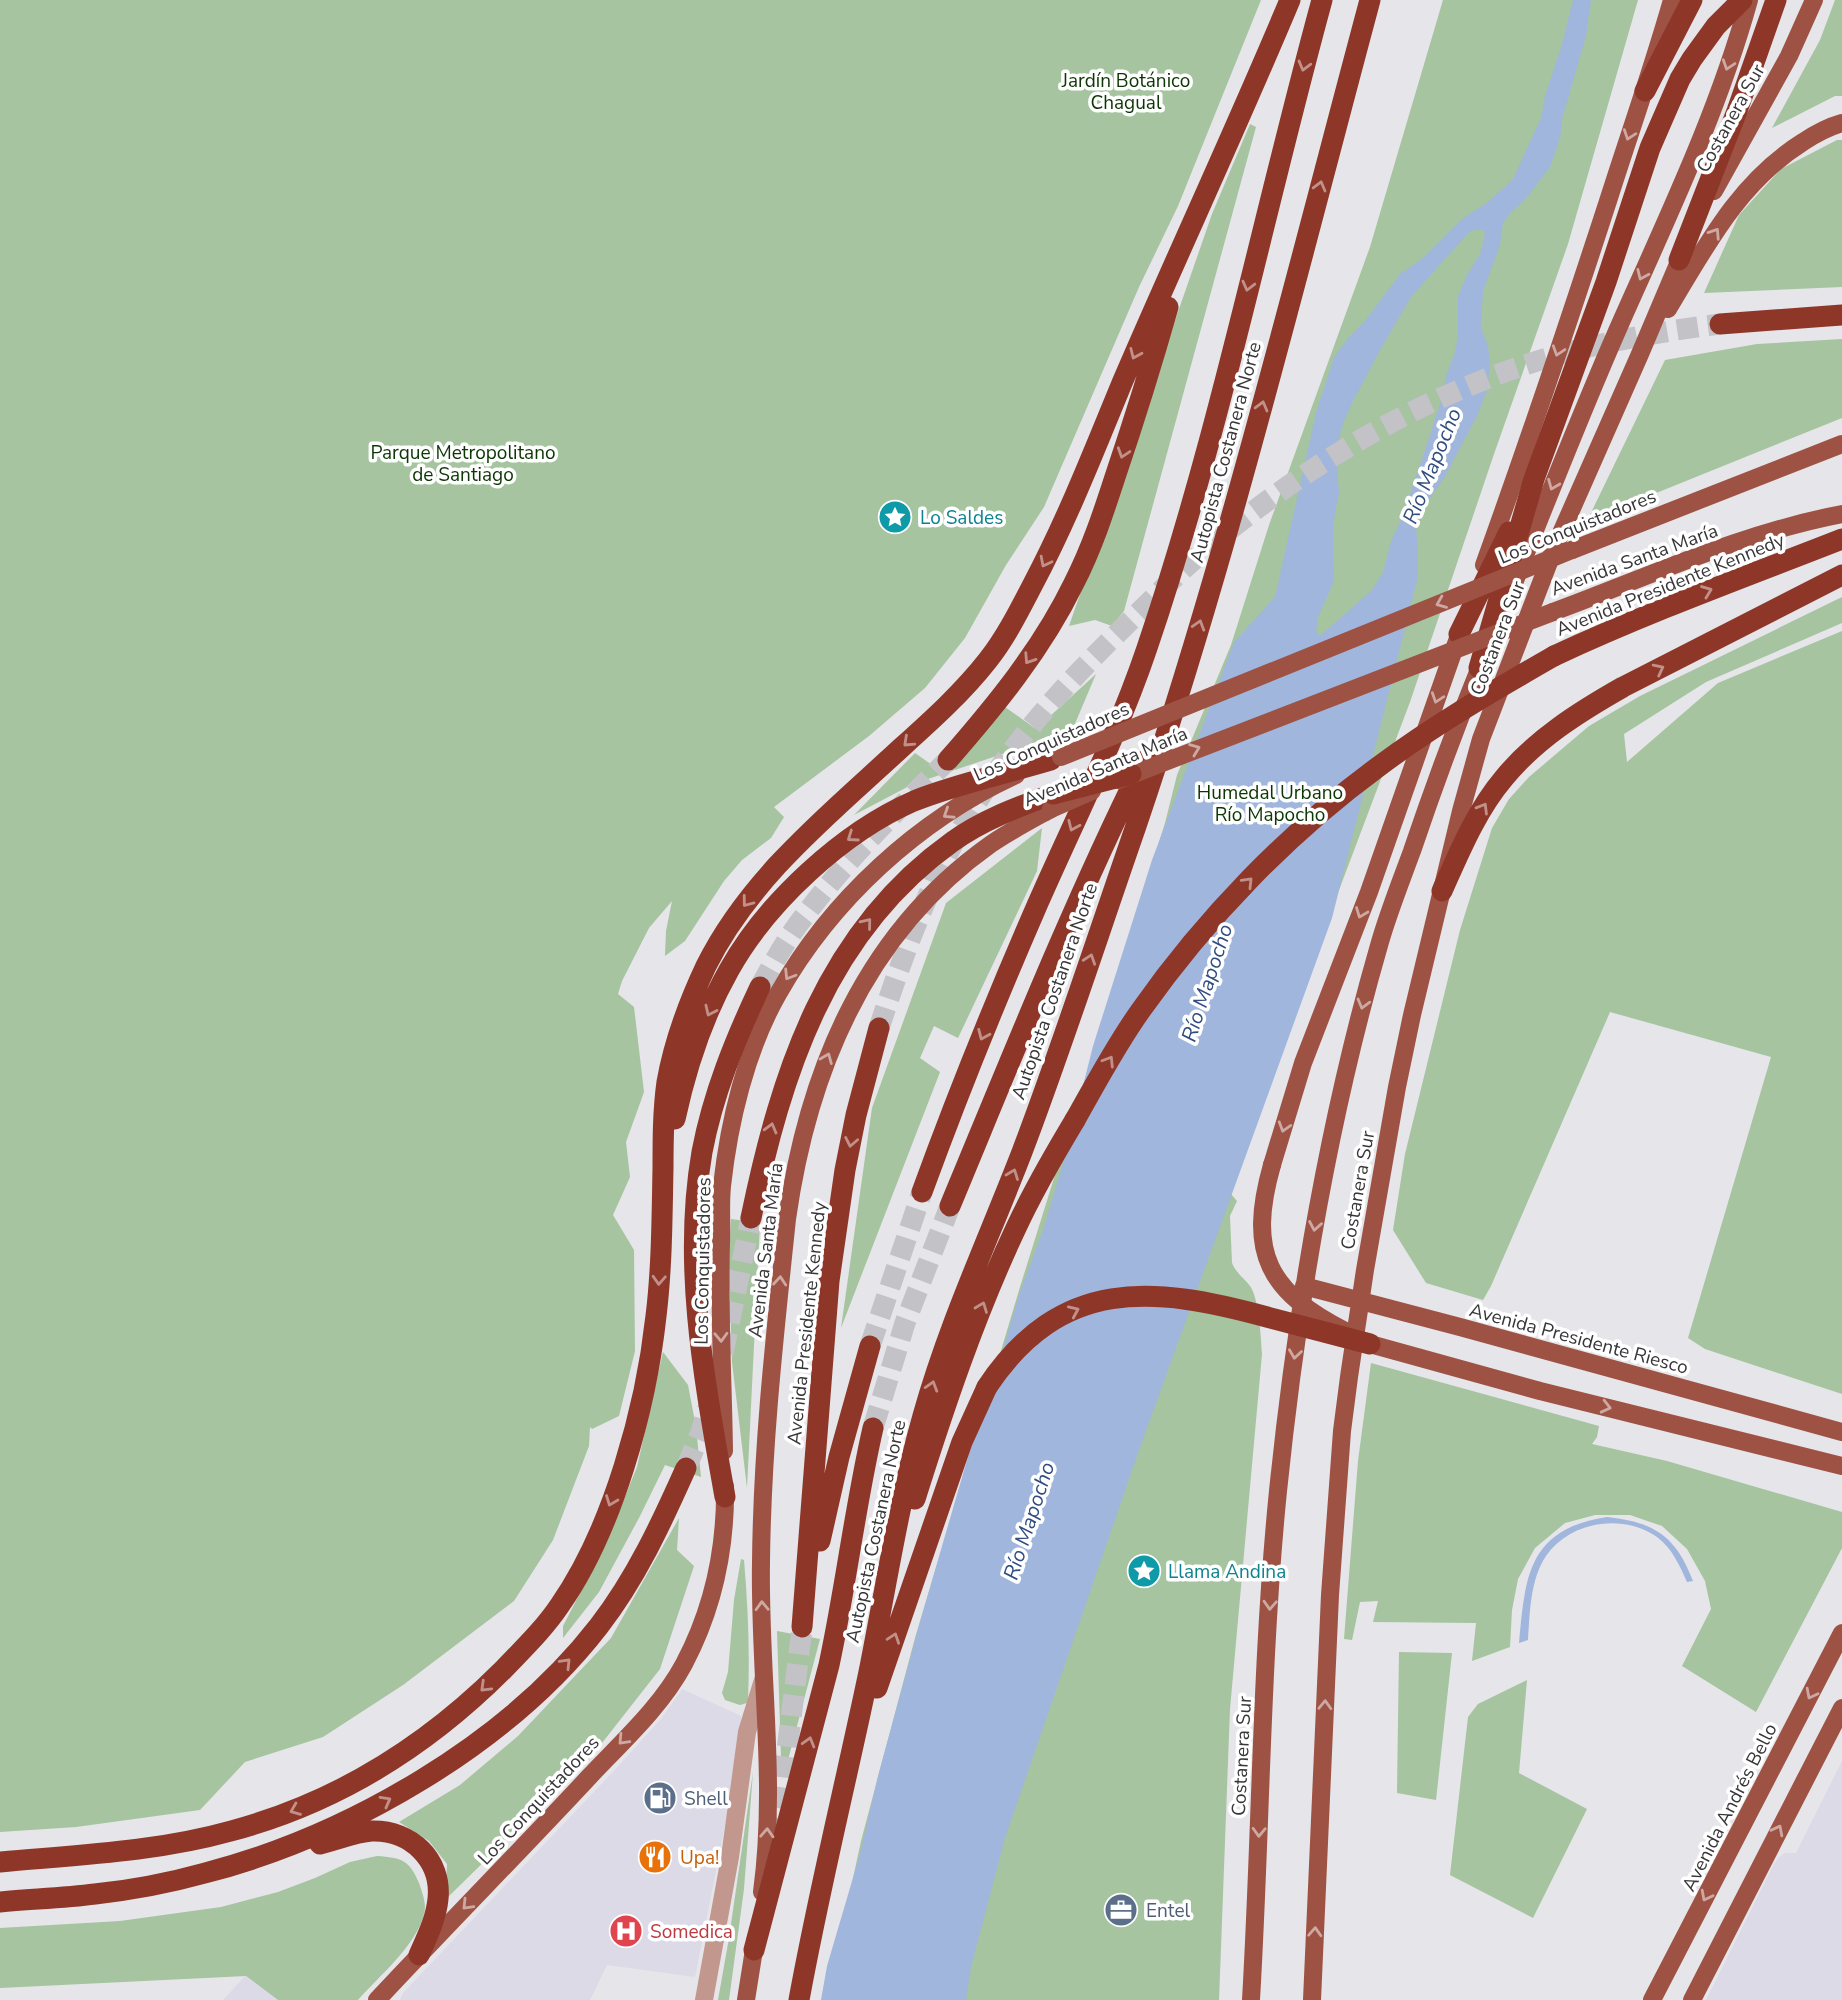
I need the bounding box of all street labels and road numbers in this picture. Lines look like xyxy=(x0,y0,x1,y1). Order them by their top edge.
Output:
street label: Costanera Sur xyxy=(1690,59,1771,177)
street label: Autopista Costanera Norte xyxy=(1184,339,1268,565)
street label: Los Conquistadores xyxy=(1495,483,1660,570)
street label: Avenida Santa María xyxy=(1547,518,1722,602)
street label: Avenida Presidente Kennedy xyxy=(1552,527,1789,643)
street label: Costanera Sur xyxy=(1464,577,1532,699)
street label: Los Conquistadores xyxy=(969,696,1133,788)
street label: Avenida Santa María xyxy=(1019,721,1192,813)
street label: Autopista Costanera Norte xyxy=(1006,880,1104,1103)
street label: Costanera Sur xyxy=(1335,1129,1381,1252)
street label: Avenida Santa María xyxy=(742,1161,790,1339)
street label: Los Conquistadores xyxy=(689,1177,717,1345)
street label: Avenida Presidente Kennedy xyxy=(781,1200,833,1446)
street label: Avenida Presidente Riesco xyxy=(1466,1297,1691,1381)
street label: Autopista Costanera Norte xyxy=(840,1417,912,1645)
street label: Costanera Sur xyxy=(1226,1695,1258,1817)
street label: Avenida Andrés Bello xyxy=(1676,1719,1784,1896)
street label: Los Conquistadores xyxy=(472,1730,605,1871)

